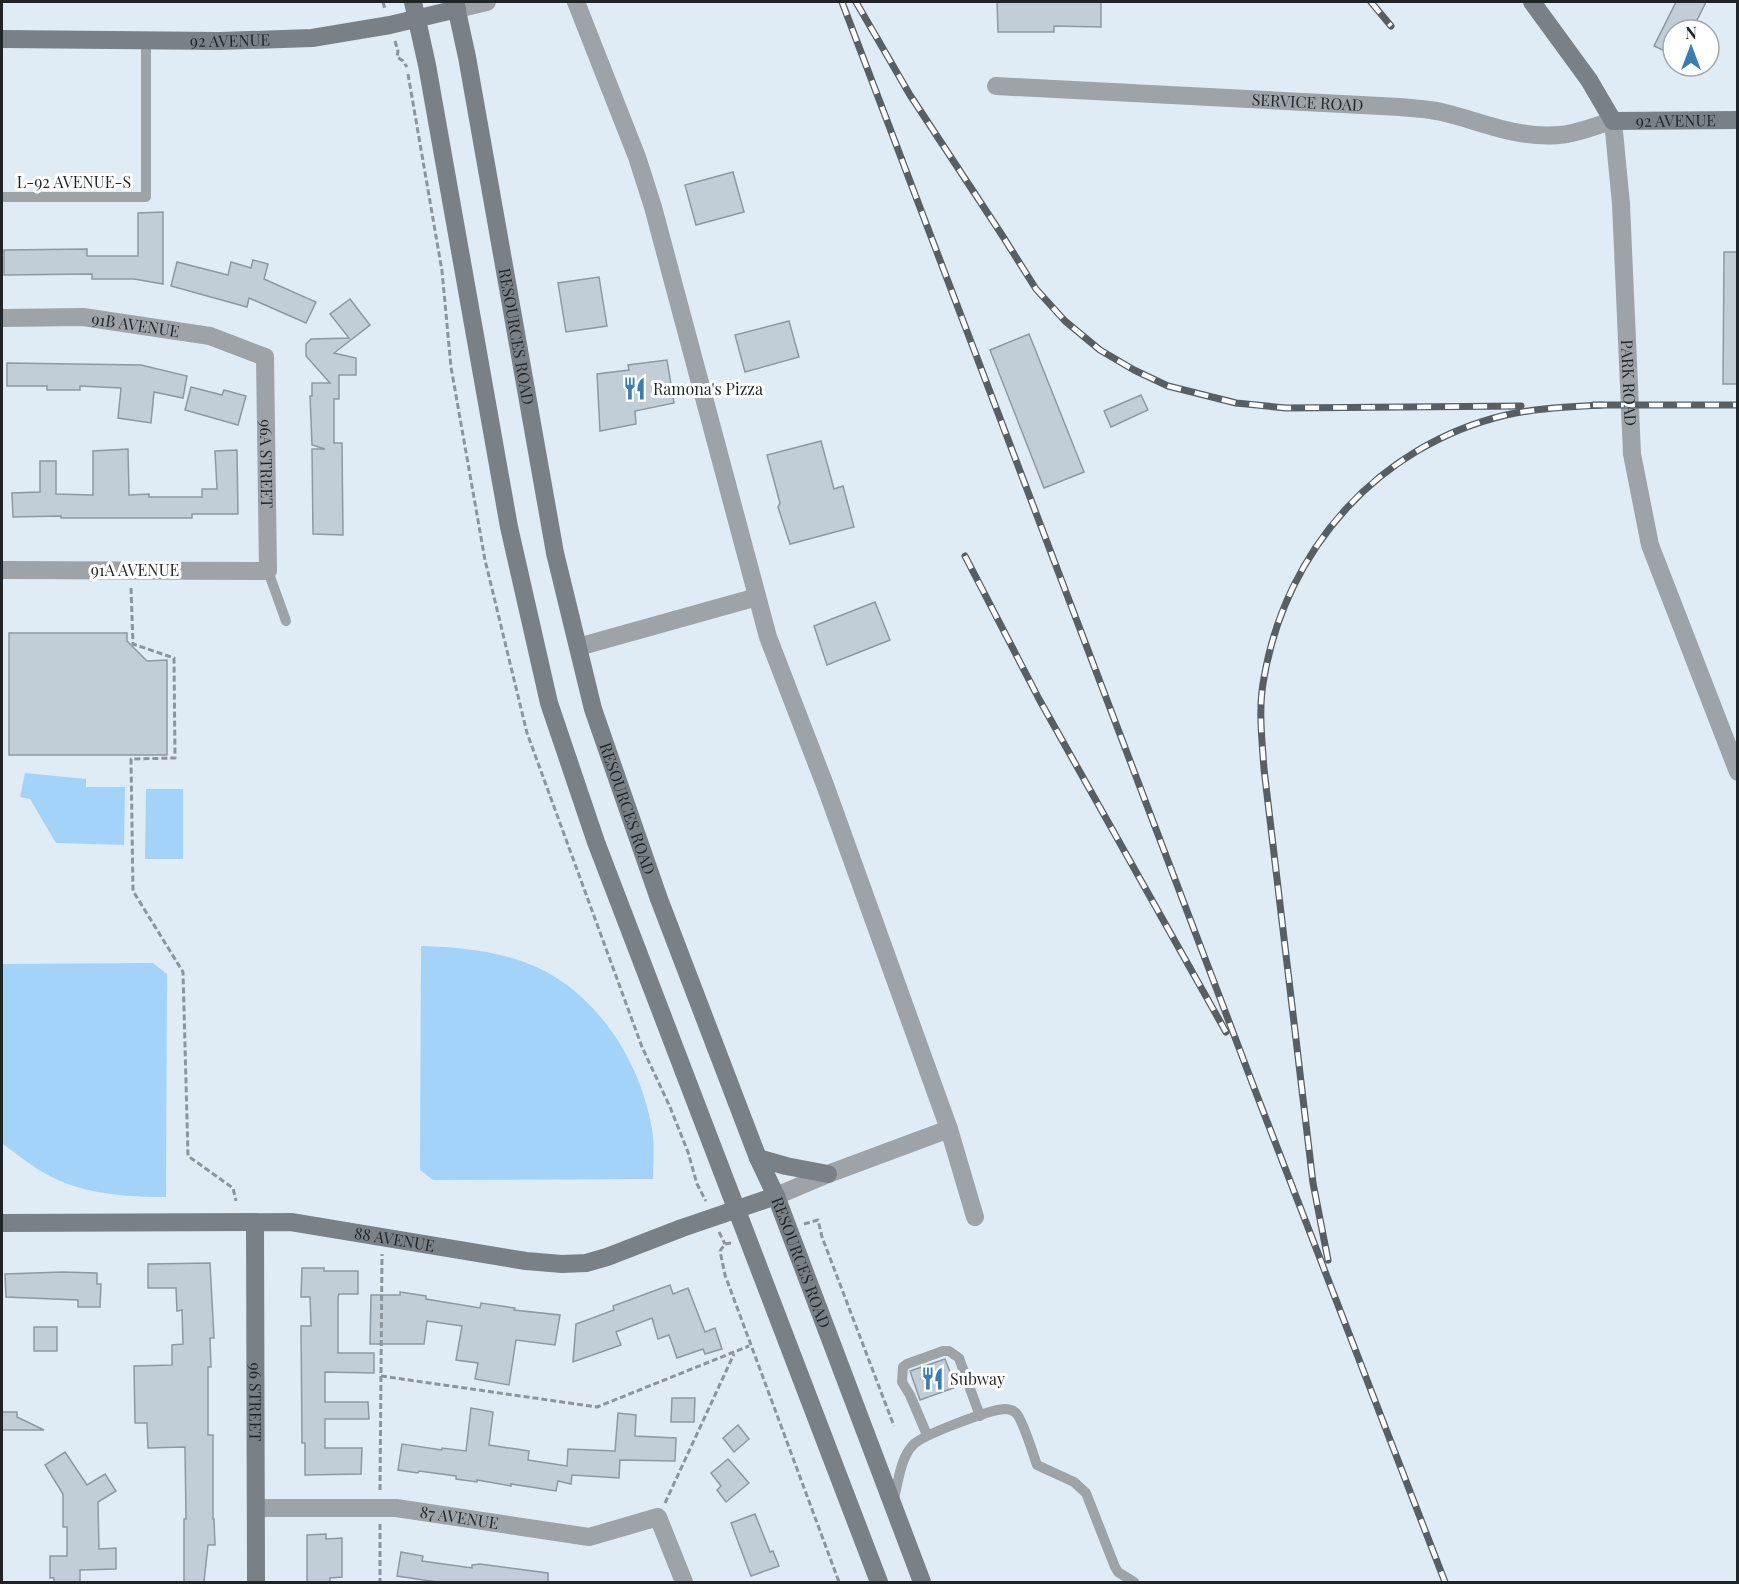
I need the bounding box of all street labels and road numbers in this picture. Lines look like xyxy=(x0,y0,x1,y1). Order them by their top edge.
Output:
street label: 92 AVENUE xyxy=(190,28,270,51)
street label: SERVICE ROAD xyxy=(1251,88,1364,115)
street label: 92 AVENUE xyxy=(1636,109,1716,131)
street label: L-92 AVENUE-S xyxy=(17,171,131,192)
street label: RESOURCES ROAD xyxy=(495,266,539,406)
street label: 91B AVENUE xyxy=(90,307,181,341)
street label: PARK ROAD xyxy=(1617,339,1642,426)
street label: 96A STREET xyxy=(256,419,278,508)
street label: 91A AVENUE xyxy=(91,559,179,580)
street label: RESOURCES ROAD xyxy=(595,740,661,877)
street label: RESOURCES ROAD xyxy=(767,1194,836,1331)
street label: 88 AVENUE xyxy=(353,1222,436,1256)
street label: 96 STREET xyxy=(245,1363,267,1441)
street label: 87 AVENUE xyxy=(419,1501,500,1533)

